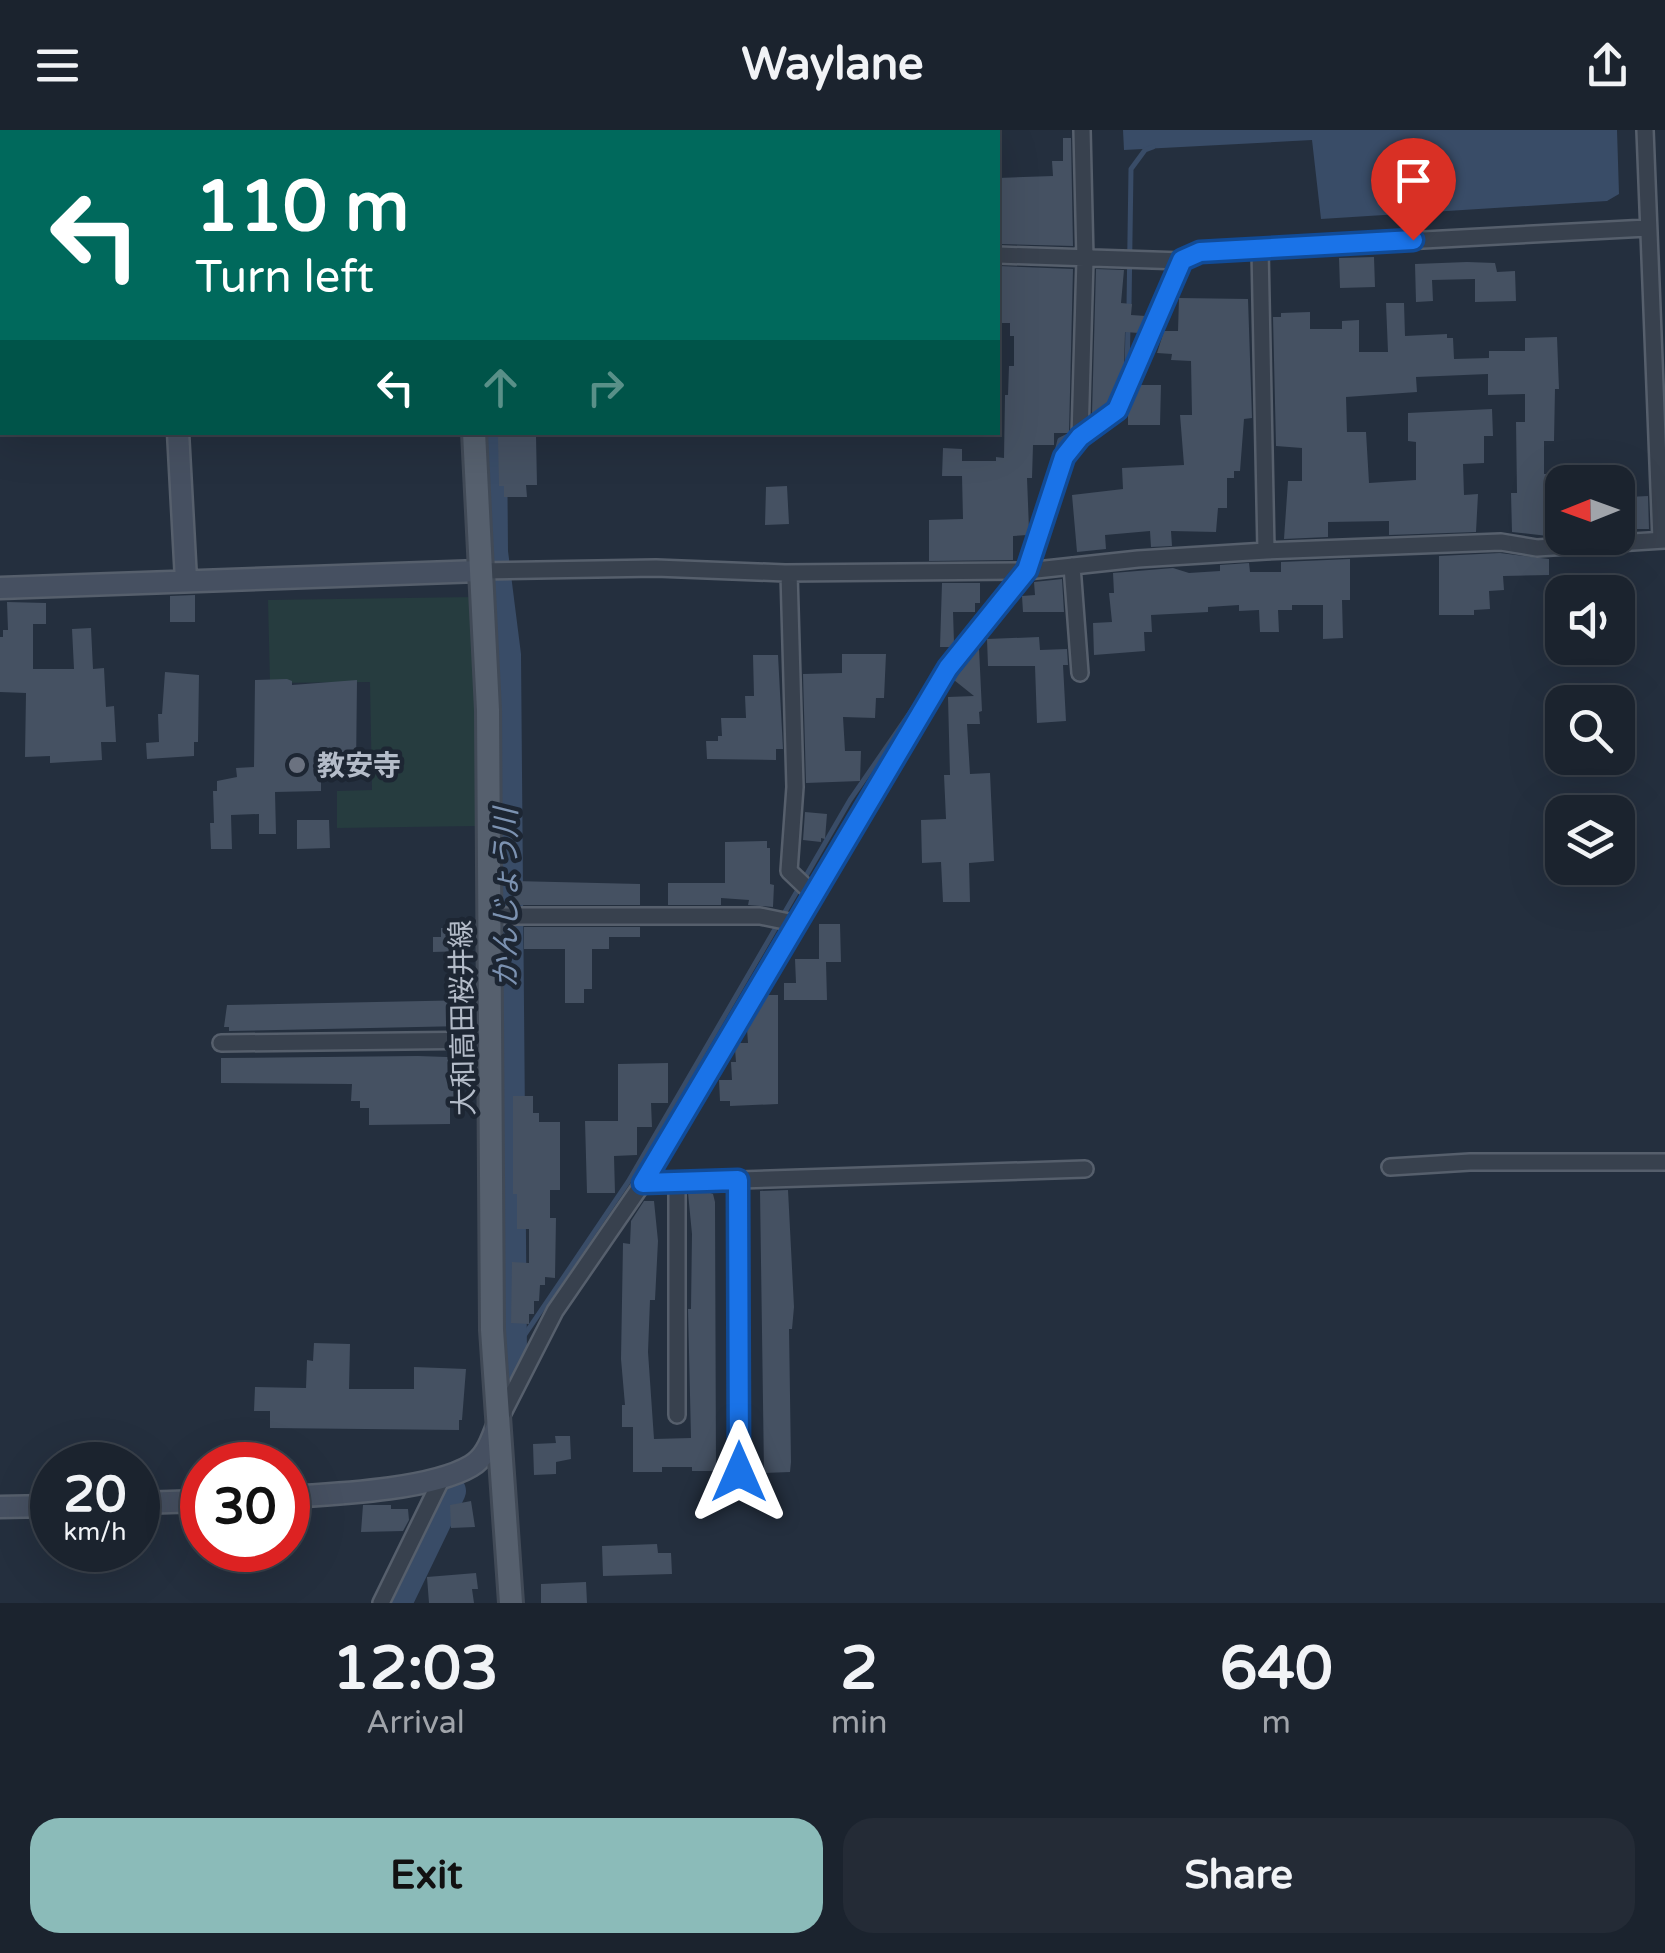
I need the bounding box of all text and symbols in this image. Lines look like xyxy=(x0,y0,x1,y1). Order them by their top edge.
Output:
icon: menu xyxy=(30,38,85,93)
text: Waylane xyxy=(741,38,924,92)
icon: share xyxy=(1580,38,1635,93)
pin xyxy=(1371,138,1456,241)
icon: arrive xyxy=(1386,153,1441,208)
text: 110 m xyxy=(195,166,409,250)
icon: left xyxy=(30,170,160,300)
text: Turn left xyxy=(195,251,374,305)
icon: left xyxy=(368,360,423,415)
icon: ahead xyxy=(473,360,528,415)
icon: right xyxy=(578,360,633,415)
north arrow xyxy=(1545,465,1635,555)
map controls xyxy=(1545,465,1635,885)
button: sound xyxy=(1545,575,1635,665)
button: search xyxy=(1545,685,1635,775)
place label: 教安寺 xyxy=(317,749,401,783)
marker: 教安寺 xyxy=(286,754,308,776)
button: layers xyxy=(1545,795,1635,885)
water label: かんじょう川 xyxy=(488,805,525,988)
street label: 大和高田桜井線 xyxy=(444,920,482,1116)
position arrow xyxy=(687,1420,791,1524)
speed limit sign: 30 xyxy=(180,1442,310,1572)
text: 20 xyxy=(64,1465,126,1525)
text: km/h xyxy=(64,1517,126,1547)
text: 12:03 xyxy=(332,1633,499,1705)
text: 2 xyxy=(840,1633,878,1705)
text: 640 xyxy=(1220,1633,1333,1705)
text: Arrival xyxy=(366,1704,465,1742)
text: min xyxy=(831,1704,888,1742)
text: m xyxy=(1262,1704,1291,1742)
button: Exit xyxy=(30,1818,823,1933)
button: Share xyxy=(843,1818,1635,1933)

